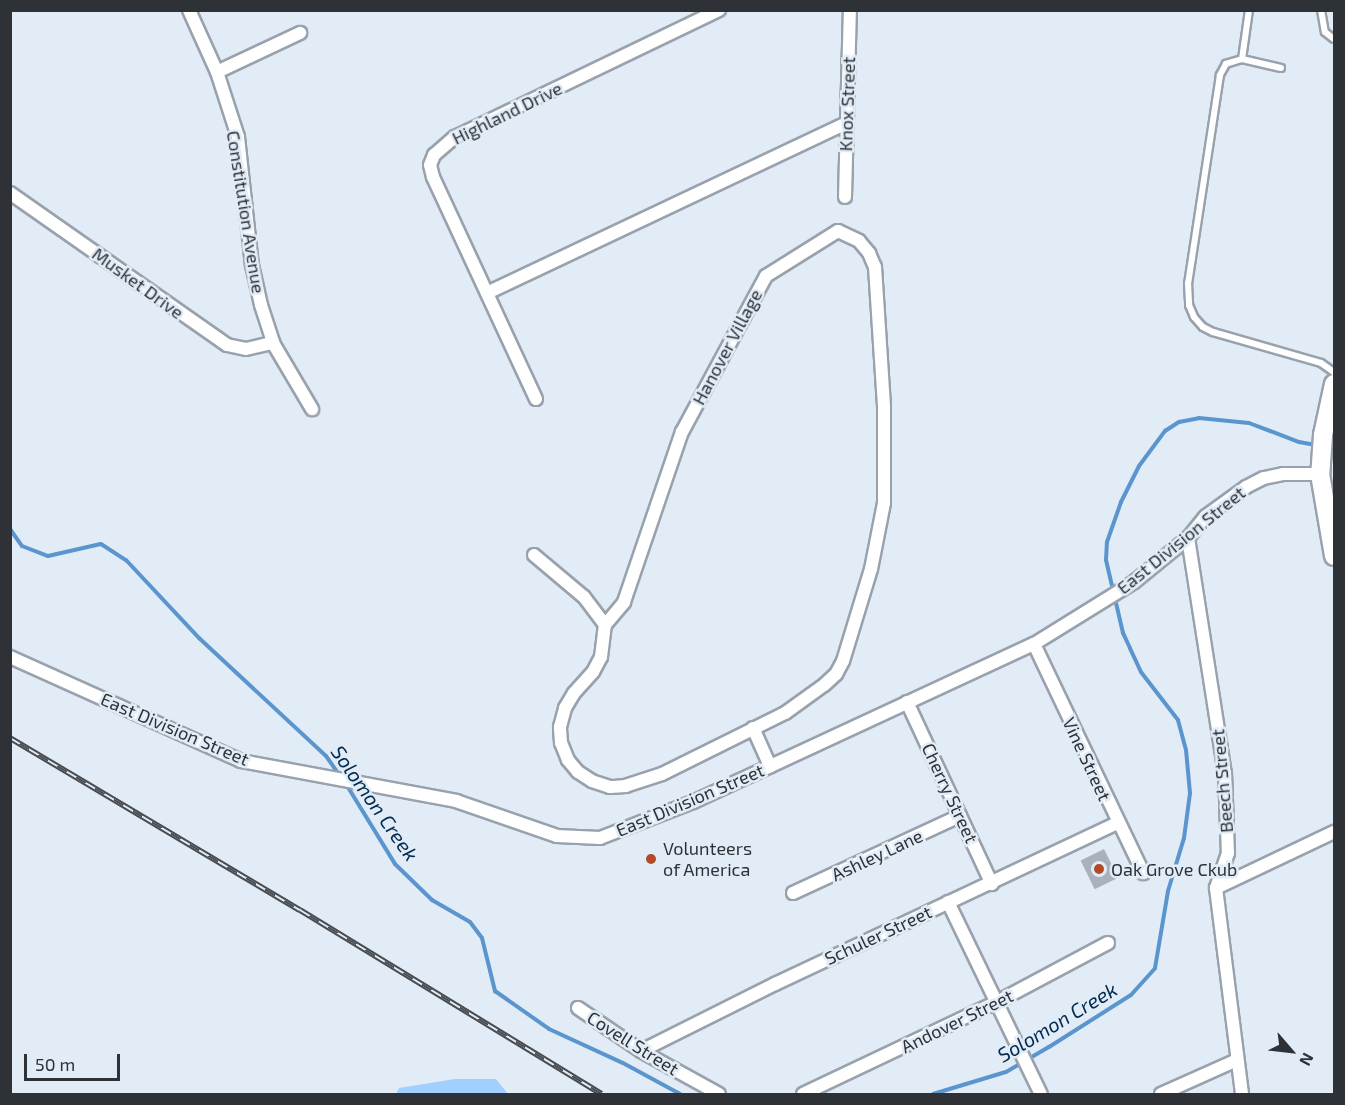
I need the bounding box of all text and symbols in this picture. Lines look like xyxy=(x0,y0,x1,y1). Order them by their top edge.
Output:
street label: Knox Street xyxy=(835,56,859,152)
street label: Highland Drive xyxy=(448,77,566,149)
street label: Constitution Avenue xyxy=(222,129,270,295)
street label: Musket Drive xyxy=(88,243,188,323)
street label: Hanover Village xyxy=(687,285,767,409)
street label: East Division Street xyxy=(1113,482,1249,598)
street label: East Division Street xyxy=(98,688,252,770)
street label: Vine Street xyxy=(1058,714,1116,804)
street label: Beech Street xyxy=(1207,728,1237,834)
street label: Cherry Street xyxy=(917,739,983,847)
water label: Solomon Creek xyxy=(326,741,424,865)
street label: East Division Street xyxy=(613,759,767,841)
street label: Ashley Lane xyxy=(828,824,926,886)
place label: Volunteers of America xyxy=(663,838,752,880)
marker: Volunteers of America xyxy=(644,852,658,866)
place label: Oak Grove Ckub xyxy=(1111,858,1238,880)
marker: Oak Grove Ckub xyxy=(1092,862,1106,876)
street label: Schuler Street xyxy=(821,901,935,969)
water label: Solomon Creek xyxy=(993,977,1121,1067)
street label: Andover Street xyxy=(897,984,1017,1058)
street label: Covell Street xyxy=(583,1006,683,1080)
north arrow xyxy=(1261,1021,1321,1081)
scale bar xyxy=(27,1042,123,1080)
text: N xyxy=(1296,1050,1318,1069)
text: 50 m xyxy=(35,1053,75,1075)

